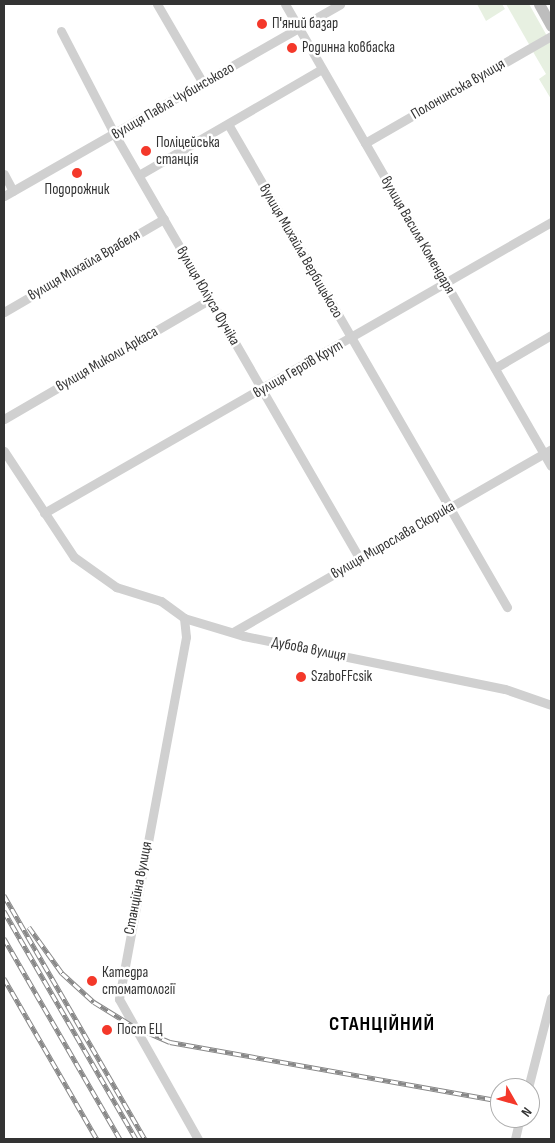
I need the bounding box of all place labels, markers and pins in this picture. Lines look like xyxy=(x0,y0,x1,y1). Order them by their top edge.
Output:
place label: П'яний базар xyxy=(272,15,338,33)
marker: П'яний базар xyxy=(256,18,268,30)
place label: Родинна ковбаска xyxy=(302,39,395,57)
marker: Родинна ковбаска xyxy=(286,42,298,54)
place label: Поліцейська станція xyxy=(156,133,220,168)
marker: Поліцейська станція xyxy=(140,145,152,157)
marker: Подорожник xyxy=(71,167,83,179)
place label: Подорожник xyxy=(45,181,109,199)
place label: SzaboFFcsik xyxy=(311,668,372,686)
marker: SzaboFFcsik xyxy=(295,671,307,683)
place label: Катедра стоматології xyxy=(102,963,175,998)
marker: Катедра стоматології xyxy=(86,975,98,987)
place label: Пост ЕЦ xyxy=(117,1021,162,1039)
marker: Пост ЕЦ xyxy=(101,1024,113,1036)

